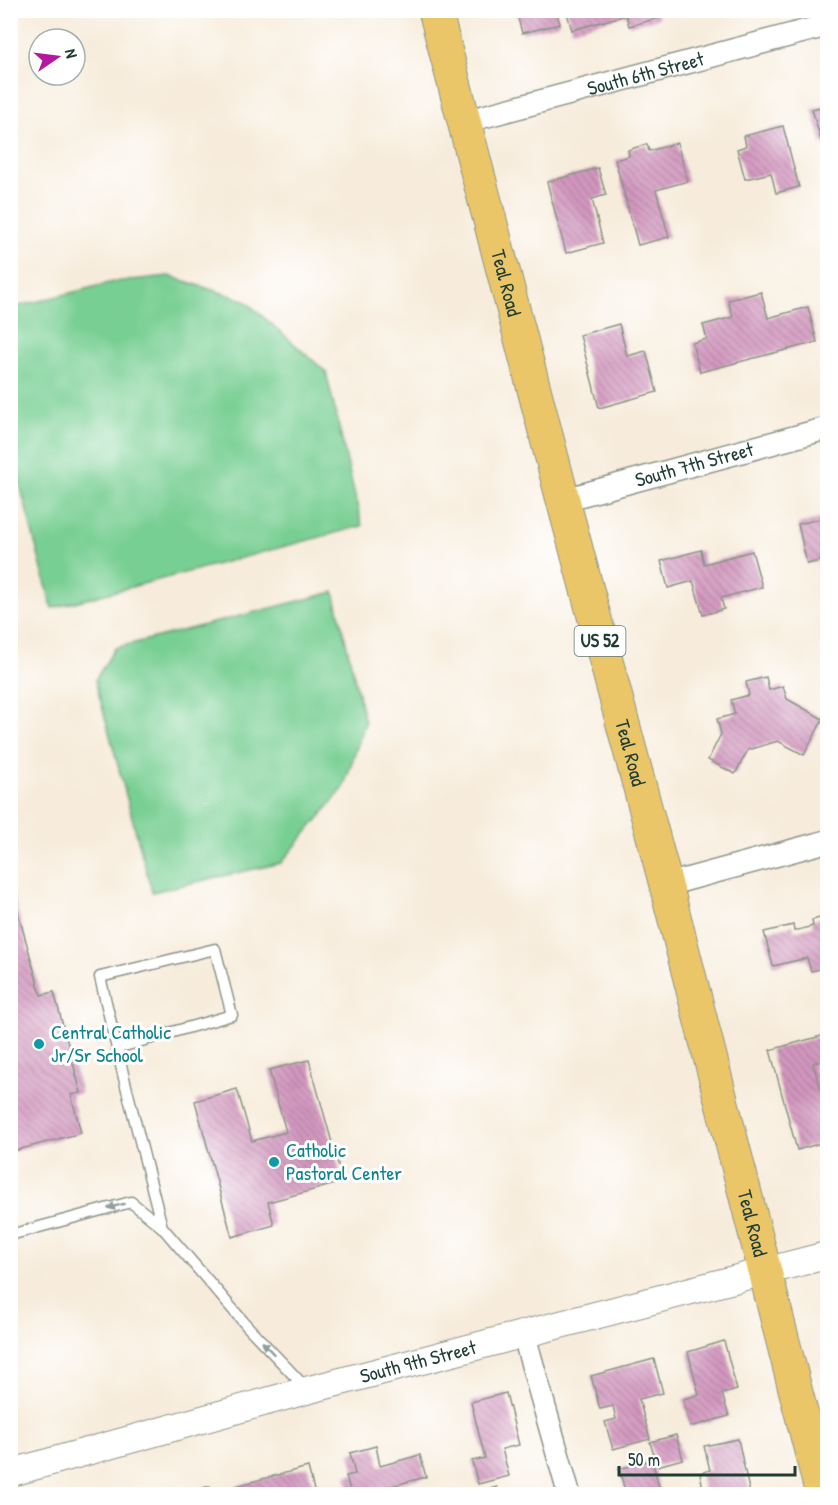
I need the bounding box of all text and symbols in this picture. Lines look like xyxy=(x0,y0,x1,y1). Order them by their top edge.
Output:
north arrow xyxy=(27,27,87,87)
street label: South 6th Street xyxy=(584,44,708,101)
text: N xyxy=(60,47,83,61)
street label: Teal Road xyxy=(485,246,528,319)
street label: South 7th Street xyxy=(632,435,757,493)
road number: US 52 xyxy=(574,626,626,656)
street label: Teal Road xyxy=(609,716,653,789)
place label: Central Catholic Jr/Sr School xyxy=(51,1018,171,1068)
marker: Central Catholic Jr/Sr School xyxy=(32,1037,46,1051)
place label: Catholic Pastoral Center xyxy=(286,1136,402,1186)
marker: Catholic Pastoral Center xyxy=(267,1155,281,1169)
street label: Teal Road xyxy=(732,1187,775,1259)
one-way arrow xyxy=(107,1201,126,1211)
street label: South 9th Street xyxy=(357,1333,480,1389)
one-way arrow xyxy=(261,1340,275,1355)
scale bar xyxy=(619,1439,794,1477)
text: 50 m xyxy=(628,1447,660,1472)

